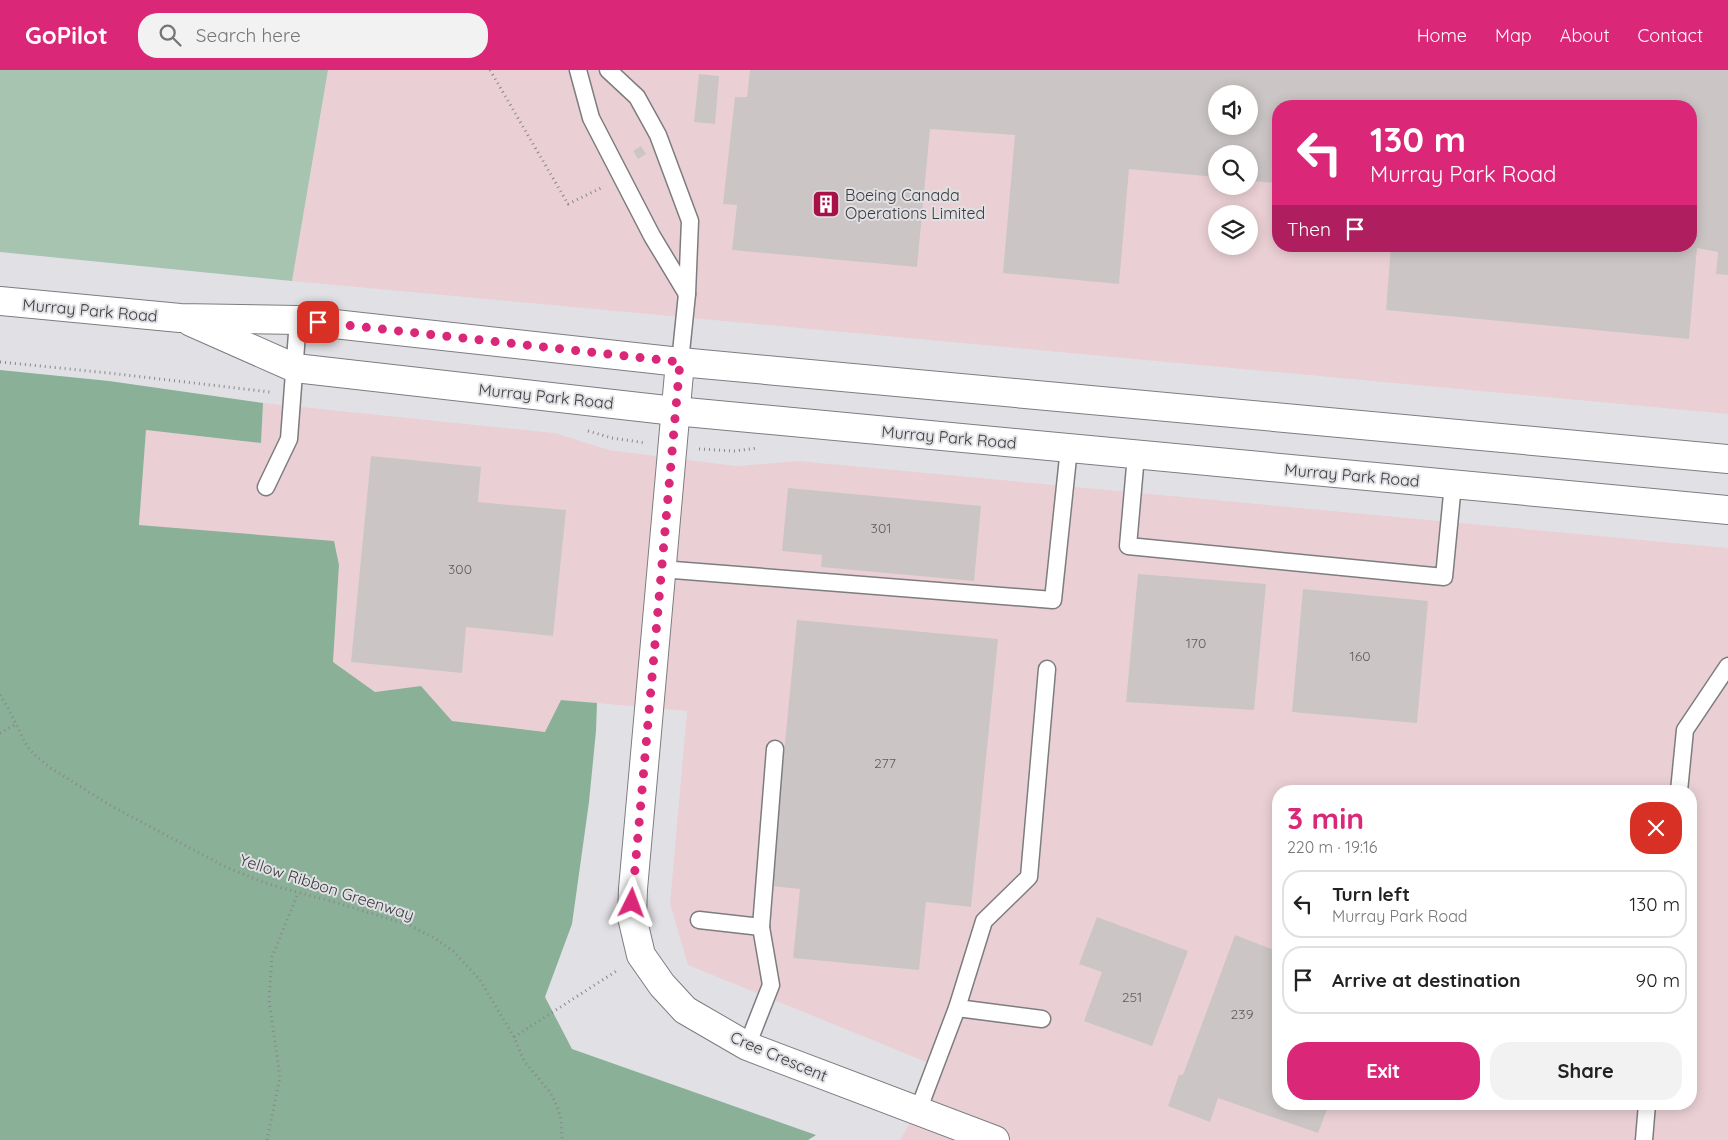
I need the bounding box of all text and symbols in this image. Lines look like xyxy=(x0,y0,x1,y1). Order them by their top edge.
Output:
search box xyxy=(138,13,488,58)
text: GoPilot xyxy=(25,20,108,50)
icon: search xyxy=(156,21,184,49)
text: Search here xyxy=(196,23,301,47)
text: Home xyxy=(1417,24,1467,47)
text: Map xyxy=(1495,24,1532,47)
text: About xyxy=(1560,24,1610,47)
text: Contact xyxy=(1638,24,1703,47)
map controls xyxy=(1208,85,1258,255)
button: sound xyxy=(1208,85,1258,135)
text: 130 m xyxy=(1370,117,1466,161)
icon: left xyxy=(1287,120,1352,185)
button: search xyxy=(1208,145,1258,195)
text: Murray Park Road xyxy=(1370,160,1556,188)
place label: Boeing Canada Operations Limited xyxy=(845,185,985,223)
building icon: Boeing Canada Operations Limited xyxy=(811,189,841,219)
button: layers xyxy=(1208,205,1258,255)
icon: arrive xyxy=(1341,215,1369,243)
text: Then xyxy=(1287,217,1331,241)
street label: Murray Park Road xyxy=(22,294,158,326)
pin xyxy=(297,301,339,343)
icon: arrive xyxy=(304,308,332,336)
street label: Murray Park Road xyxy=(478,379,614,413)
street label: Murray Park Road xyxy=(881,421,1017,453)
street label: Murray Park Road xyxy=(1284,459,1420,491)
house number: 301 xyxy=(871,519,891,537)
house number: 300 xyxy=(448,560,472,578)
house number: 170 xyxy=(1186,634,1206,652)
house number: 160 xyxy=(1349,647,1371,665)
house number: 277 xyxy=(874,754,896,772)
text: 3 min xyxy=(1287,799,1364,837)
button: close xyxy=(1630,802,1682,854)
text: 220 m · 19:16 xyxy=(1287,837,1377,857)
street label: Yellow Ribbon Greenway xyxy=(237,849,417,925)
position arrow xyxy=(605,876,657,928)
text: Turn left xyxy=(1332,882,1410,906)
icon: left xyxy=(1289,890,1317,918)
text: 130 m xyxy=(1629,892,1680,916)
text: Murray Park Road xyxy=(1332,906,1468,926)
icon: arrive xyxy=(1289,966,1317,994)
text: Arrive at destination xyxy=(1332,968,1521,992)
text: 90 m xyxy=(1636,968,1680,992)
house number: 251 xyxy=(1122,988,1142,1006)
house number: 239 xyxy=(1231,1005,1254,1023)
street label: Cree Crescent xyxy=(727,1027,831,1085)
button: Exit xyxy=(1287,1042,1480,1100)
button: Share xyxy=(1490,1042,1682,1100)

